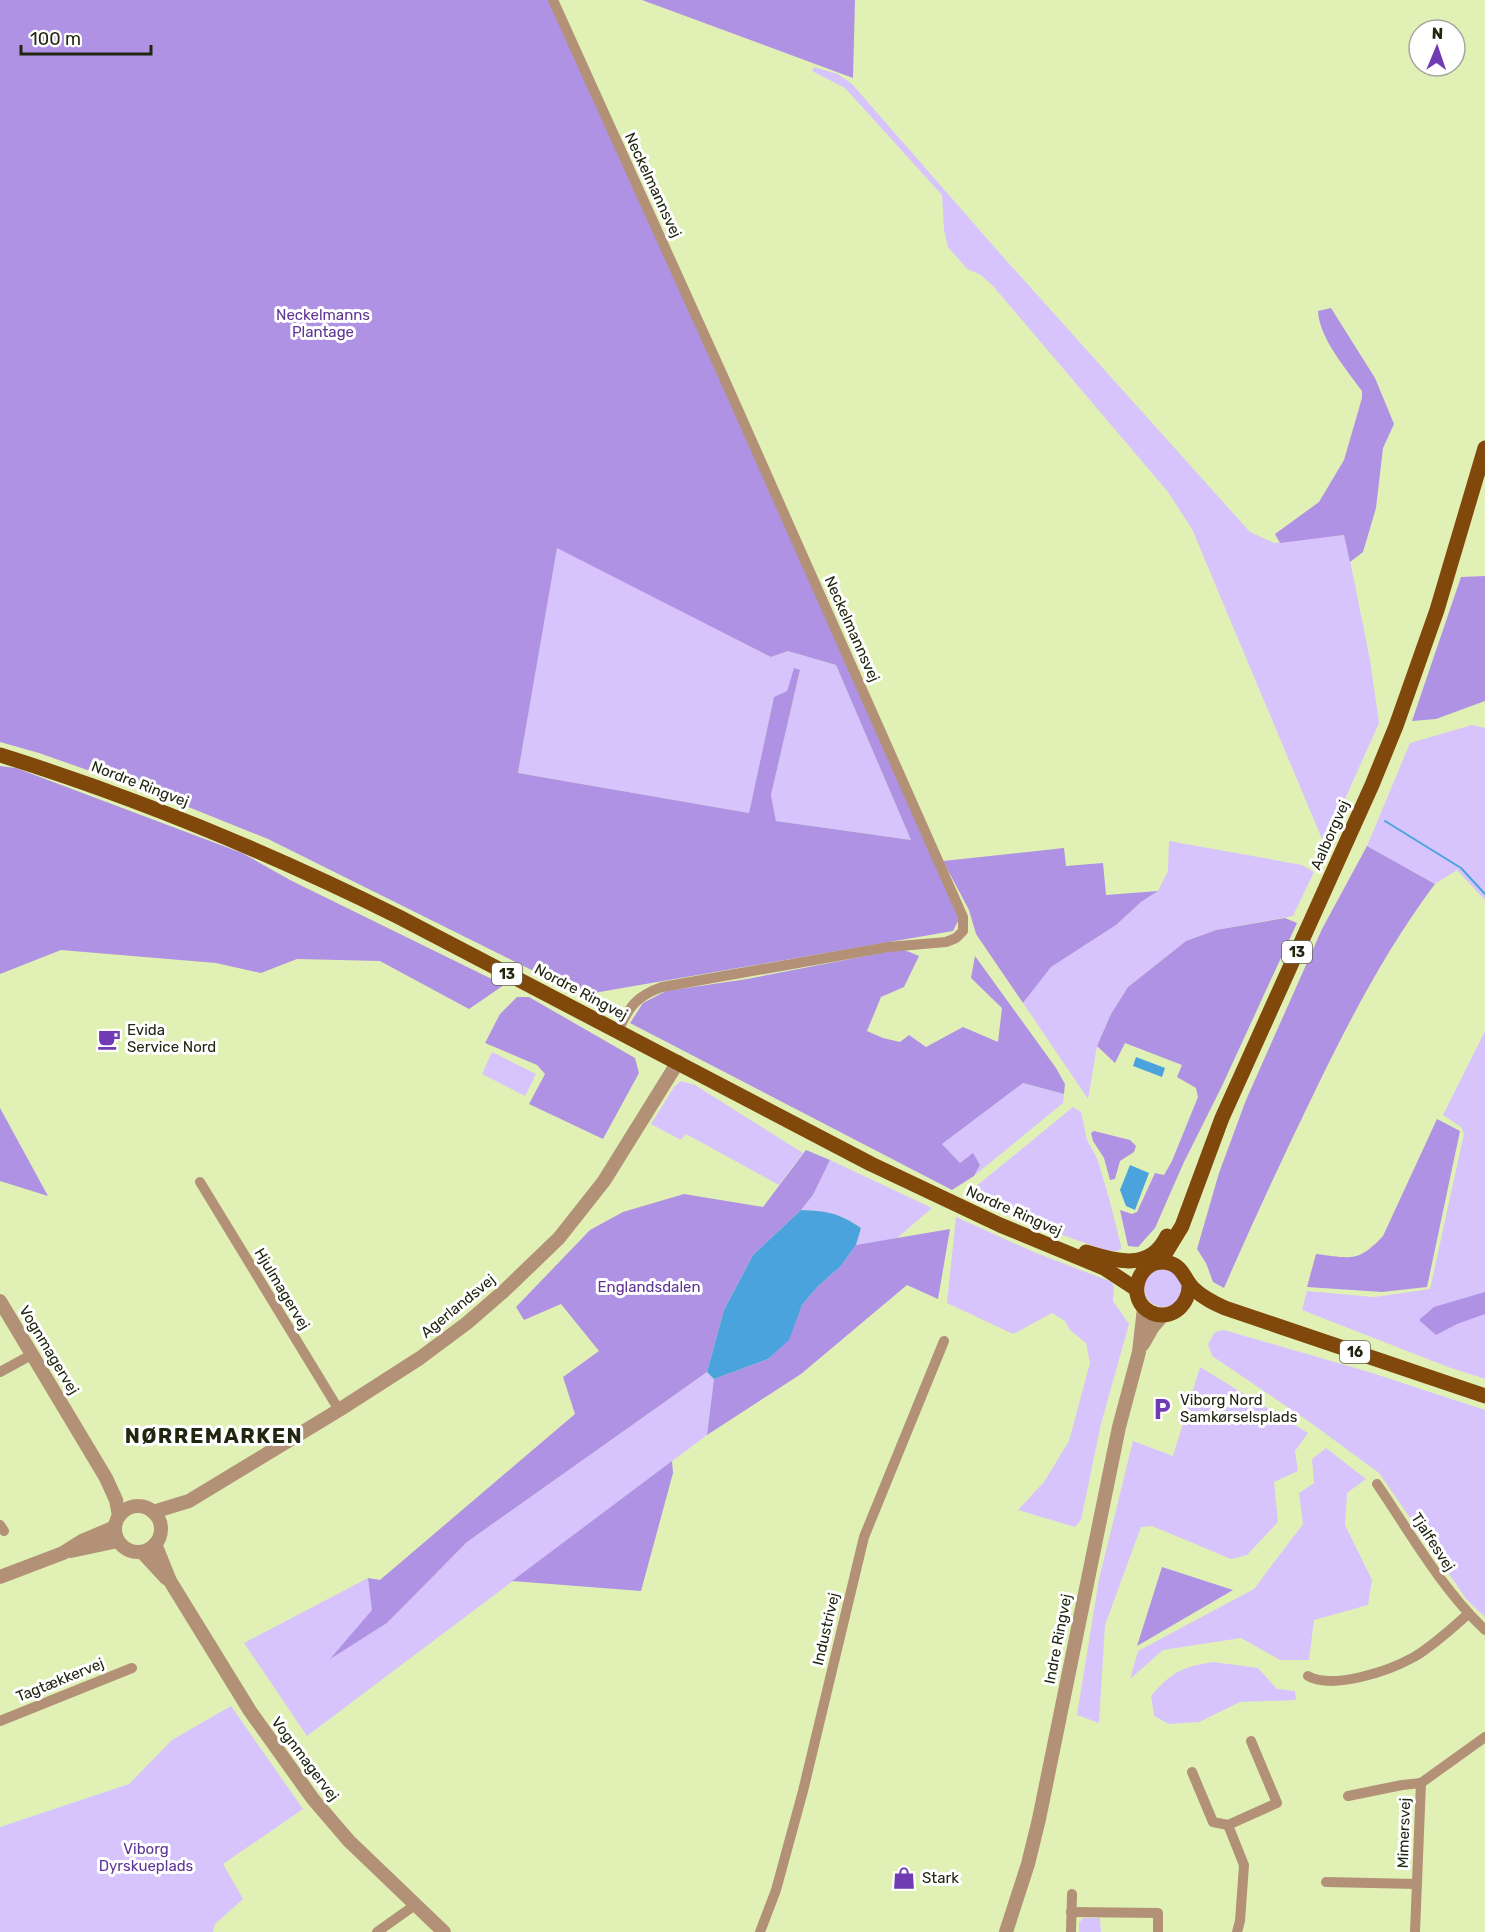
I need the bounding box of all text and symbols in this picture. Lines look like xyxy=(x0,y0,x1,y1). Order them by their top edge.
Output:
scale bar xyxy=(21,18,152,56)
north arrow xyxy=(1407,18,1467,78)
text: N xyxy=(1431,24,1444,43)
text: 100 m xyxy=(30,28,81,50)
street label: Neckelmannsvej xyxy=(621,130,685,240)
park label: Neckelmanns Plantage xyxy=(276,306,370,341)
street label: Neckelmannsvej xyxy=(821,573,883,685)
street label: Nordre Ringvej xyxy=(89,757,191,811)
street label: Aalborgvej xyxy=(1307,797,1353,873)
road number: 13 xyxy=(1282,941,1312,963)
street label: Nordre Ringvej xyxy=(531,960,631,1024)
road number: 13 xyxy=(492,963,522,985)
place label: Evida Service Nord xyxy=(127,1021,216,1056)
cafe icon: Evida Service Nord xyxy=(96,1026,122,1052)
street label: Nordre Ringvej xyxy=(963,1182,1065,1240)
street label: Hjulmagervej xyxy=(251,1245,313,1333)
street label: Agerlandsvej xyxy=(417,1271,499,1341)
park label: Englandsdalen xyxy=(597,1278,701,1296)
street label: Vognmagervej xyxy=(15,1302,83,1398)
road number: 16 xyxy=(1340,1341,1370,1363)
place label: Viborg Nord Samkørselsplads xyxy=(1180,1391,1298,1426)
parking icon: Viborg Nord Samkørselsplads xyxy=(1149,1396,1175,1422)
district label: NØRREMARKEN xyxy=(125,1423,303,1448)
street label: Tjalfesvej xyxy=(1407,1509,1459,1575)
street label: Industrivej xyxy=(809,1591,843,1667)
street label: Indre Ringvej xyxy=(1040,1592,1076,1686)
street label: Tagtækkervej xyxy=(13,1654,107,1706)
street label: Vognmagervej xyxy=(268,1713,342,1805)
street label: Mimersvej xyxy=(1394,1797,1414,1869)
park label: Viborg Dyrskueplads xyxy=(99,1840,194,1875)
shop icon: Stark xyxy=(891,1865,917,1891)
place label: Stark xyxy=(922,1869,959,1887)

